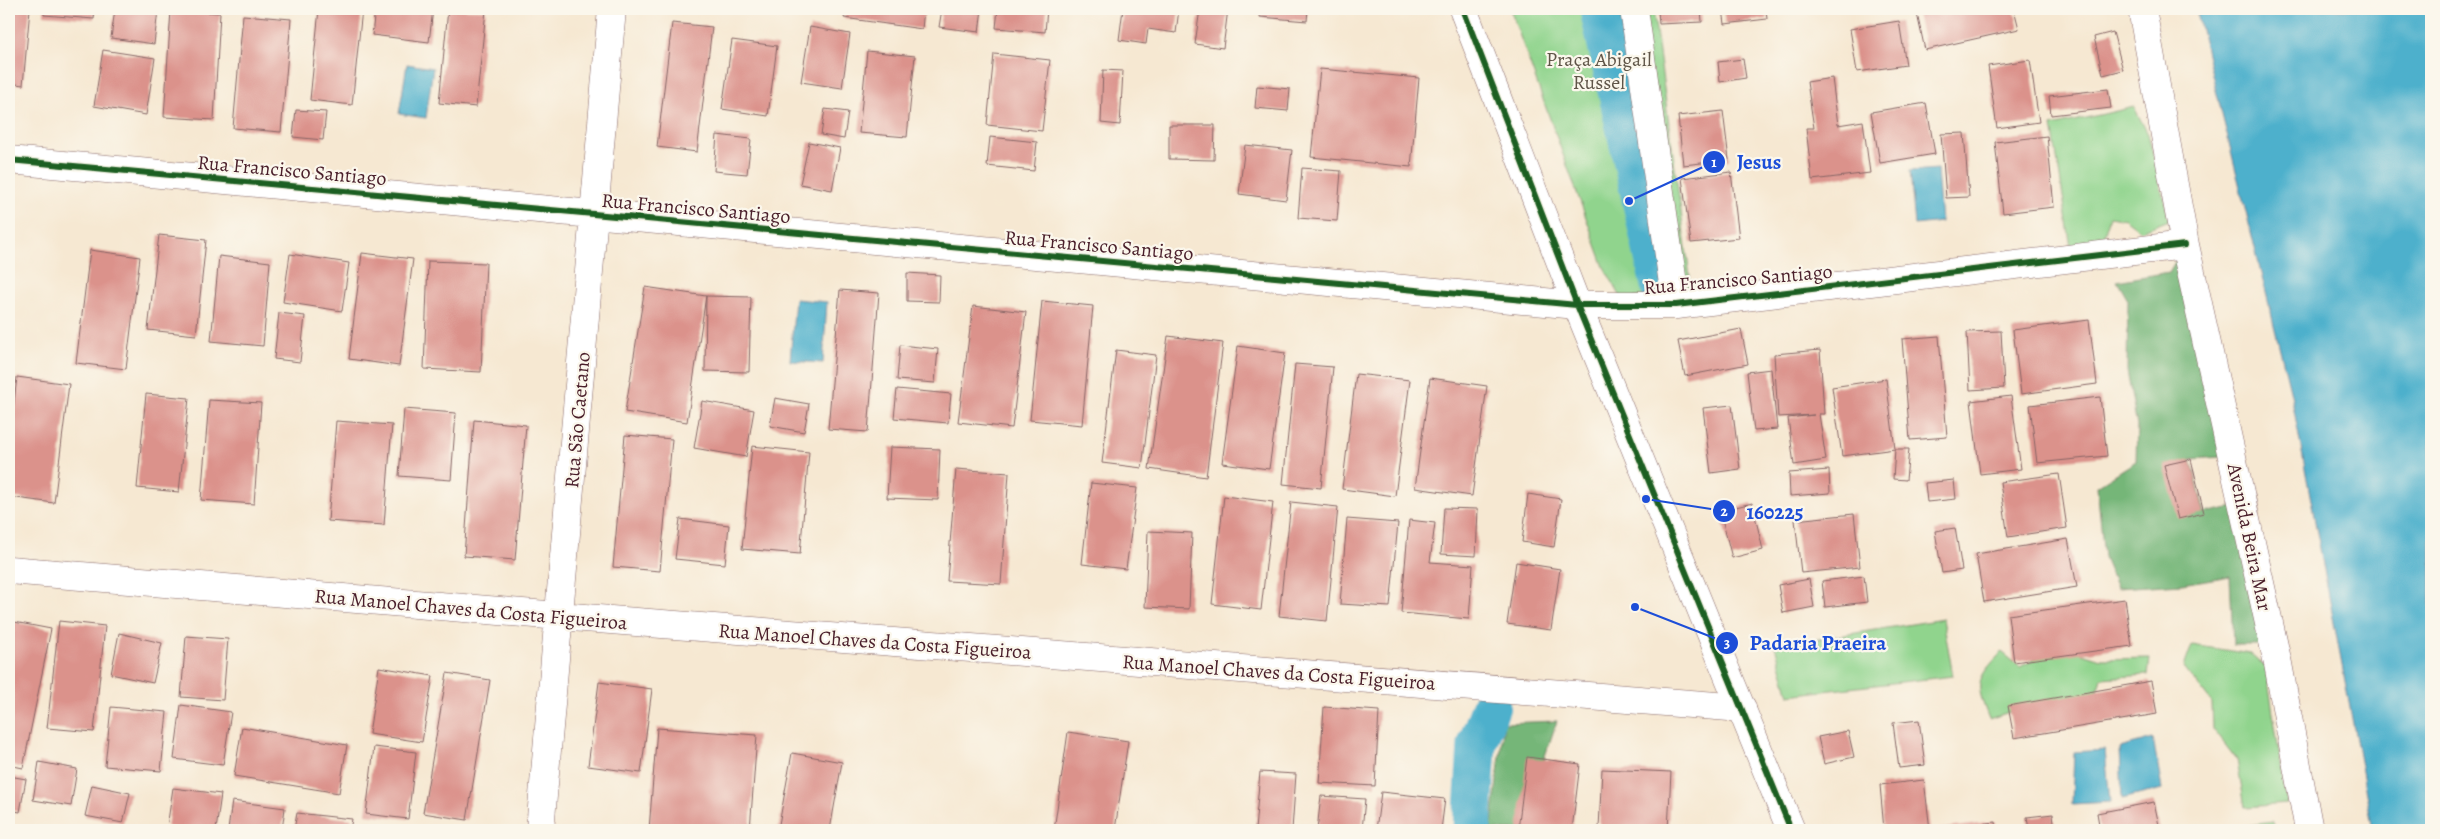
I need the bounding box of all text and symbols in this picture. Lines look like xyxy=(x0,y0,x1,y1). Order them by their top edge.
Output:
park label: Praça Abigail Russel xyxy=(1546,46,1652,96)
callout: Jesus xyxy=(1702,144,1791,180)
text: Jesus xyxy=(1737,148,1781,176)
street label: Rua Francisco Santiago xyxy=(196,149,388,192)
text: 1 xyxy=(1711,152,1717,172)
street label: Rua Francisco Santiago xyxy=(600,187,792,230)
street label: Rua Francisco Santiago xyxy=(1003,224,1195,267)
street label: Rua Francisco Santiago xyxy=(1642,258,1834,301)
street label: Rua São Caetano xyxy=(558,351,597,489)
street label: Avenida Beira Mar xyxy=(2220,460,2278,614)
callout: 160225 xyxy=(1712,493,1814,529)
text: 160225 xyxy=(1746,498,1804,526)
text: 2 xyxy=(1720,501,1728,521)
street label: Rua Manoel Chaves da Costa Figueiroa xyxy=(313,582,629,637)
street label: Rua Manoel Chaves da Costa Figueiroa xyxy=(717,617,1033,666)
callout: Padaria Praeira xyxy=(1715,625,1896,661)
text: Padaria Praeira xyxy=(1750,629,1887,657)
text: 3 xyxy=(1724,633,1730,653)
street label: Rua Manoel Chaves da Costa Figueiroa xyxy=(1121,648,1437,697)

